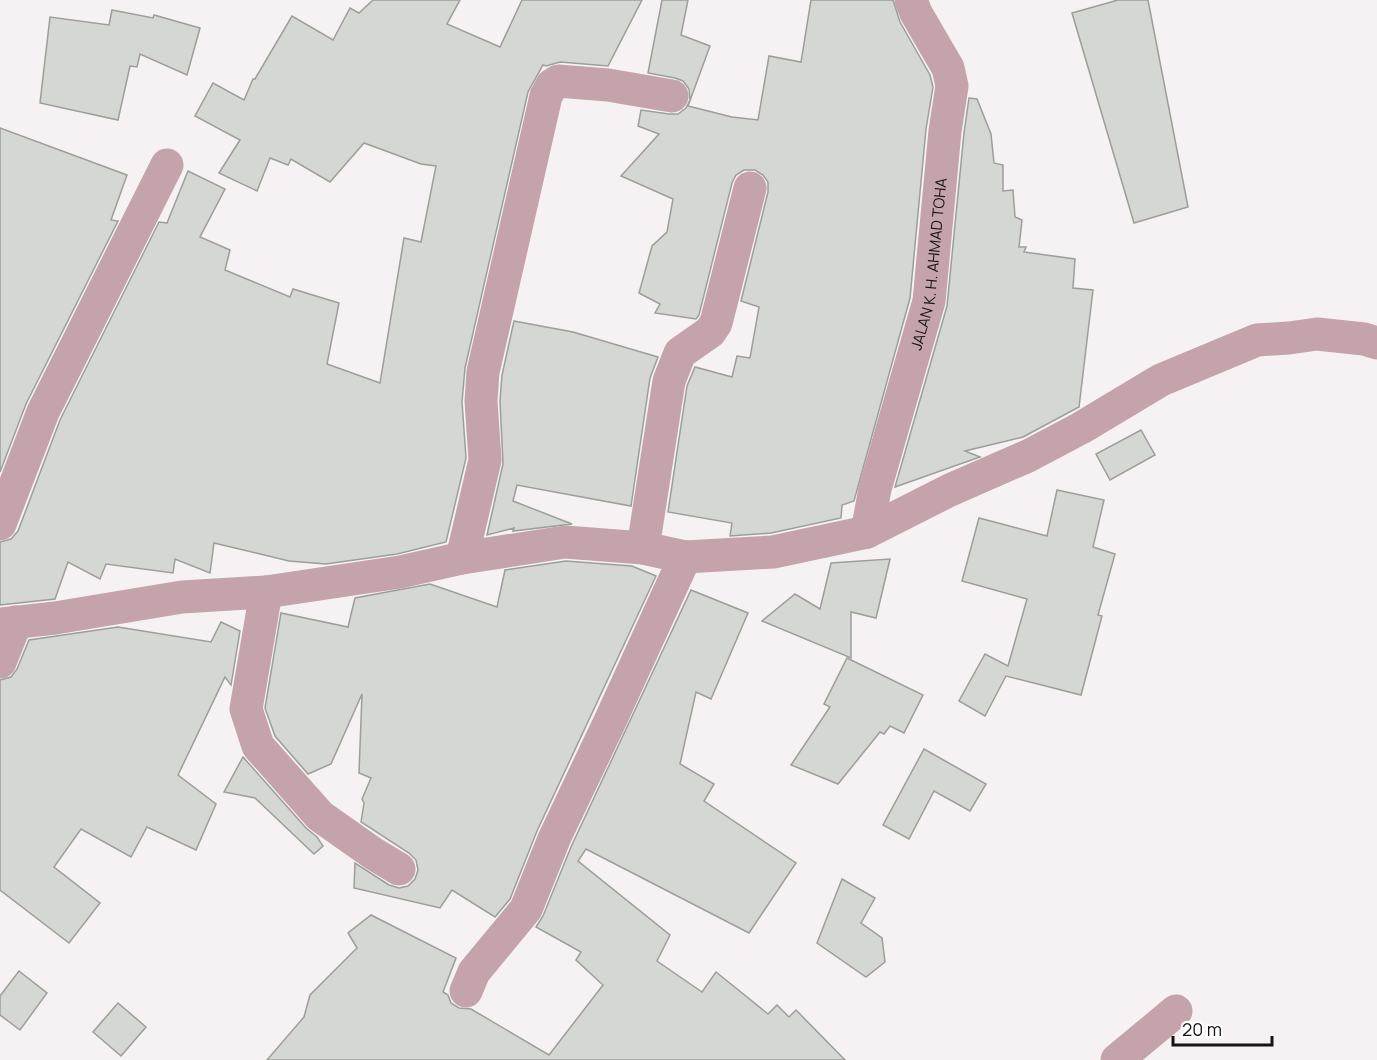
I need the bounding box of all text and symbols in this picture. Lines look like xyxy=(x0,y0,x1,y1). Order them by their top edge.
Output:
street label: JALAN K. H. AHMAD TOHA xyxy=(905,176,951,352)
scale bar xyxy=(1173,1009,1272,1047)
text: 20 m xyxy=(1182,1017,1222,1041)

